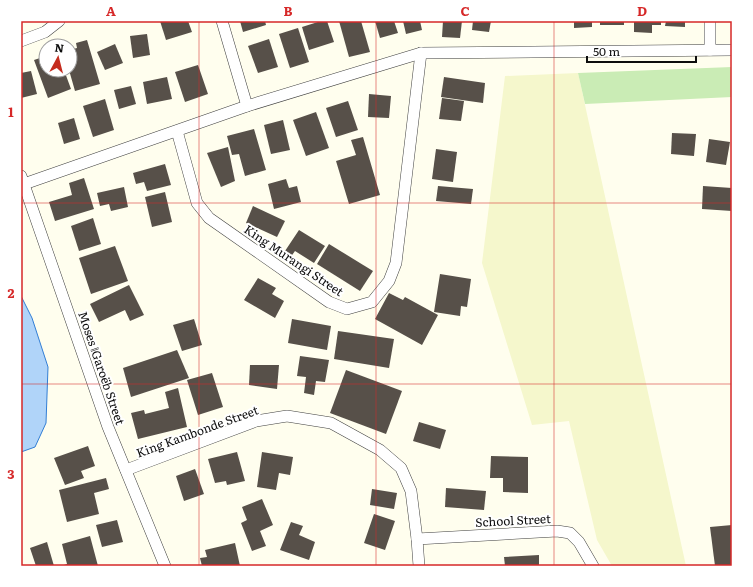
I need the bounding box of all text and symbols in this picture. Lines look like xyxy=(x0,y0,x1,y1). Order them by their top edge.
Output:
text: A xyxy=(106,1,116,20)
text: B xyxy=(284,1,293,20)
text: C xyxy=(460,1,470,20)
text: D xyxy=(637,1,647,20)
north arrow xyxy=(38,38,78,78)
scale bar xyxy=(587,38,696,64)
text: N xyxy=(54,39,65,56)
text: 50 m xyxy=(593,42,620,60)
text: 1 xyxy=(8,102,14,121)
street label: King Murangi Street xyxy=(241,220,347,300)
text: 2 xyxy=(8,283,15,302)
street label: Moses ǁGaroëb Street xyxy=(74,309,130,427)
street label: King Kambonde Street xyxy=(133,400,261,461)
text: 3 xyxy=(7,464,15,483)
street label: School Street xyxy=(475,509,551,531)

